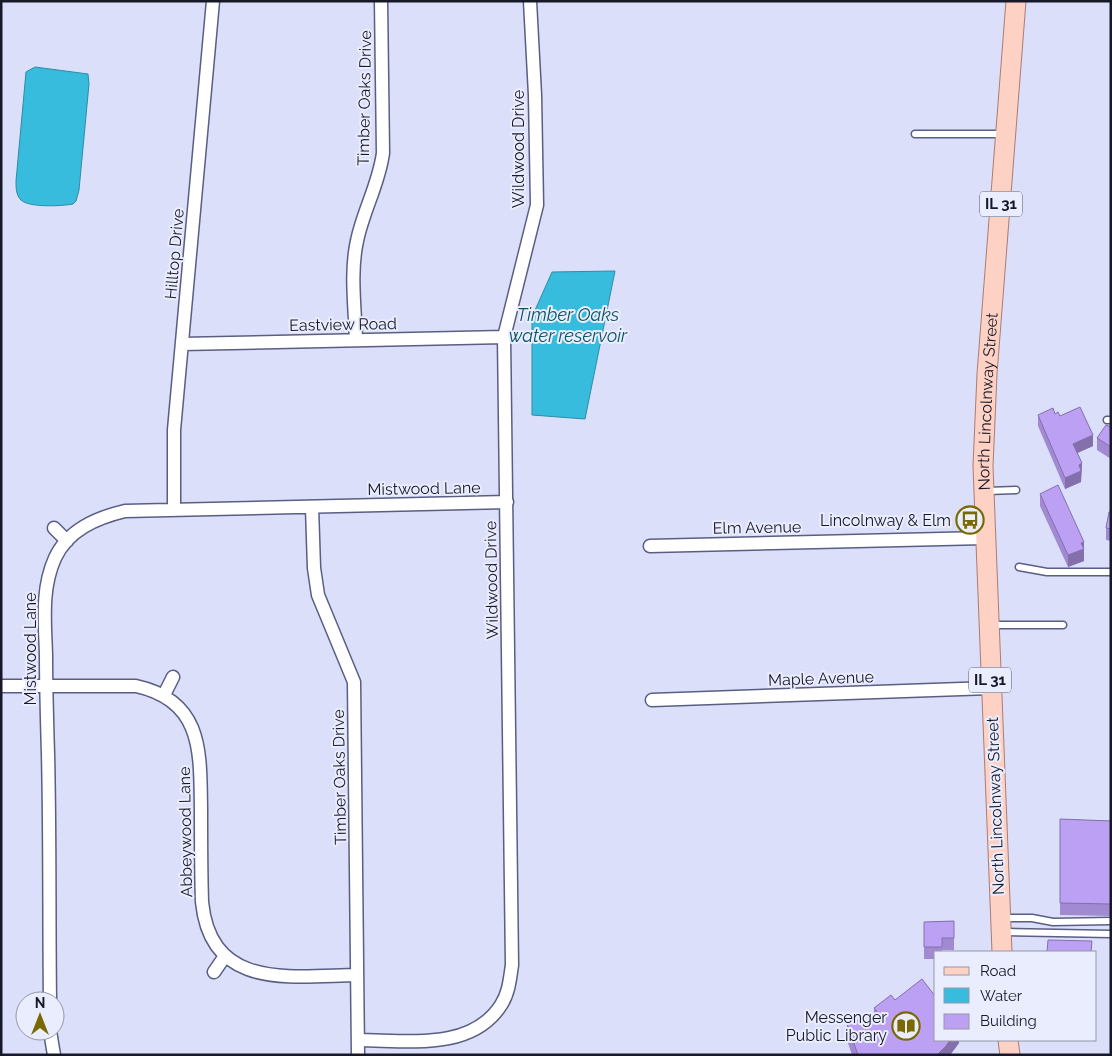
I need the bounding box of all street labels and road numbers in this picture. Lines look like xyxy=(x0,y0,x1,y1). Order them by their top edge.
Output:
street label: Timber Oaks Drive xyxy=(354,30,375,166)
street label: Wildwood Drive xyxy=(509,90,528,208)
road number: IL 31 xyxy=(980,192,1022,216)
street label: Hilltop Drive xyxy=(161,208,188,300)
street label: North Lincolnway Street xyxy=(974,311,1002,491)
street label: Eastview Road xyxy=(289,314,397,335)
street label: Mistwood Lane xyxy=(367,478,481,499)
street label: Elm Avenue xyxy=(713,517,801,538)
street label: Wildwood Drive xyxy=(481,521,502,639)
street label: Mistwood Lane xyxy=(21,592,40,706)
street label: Maple Avenue xyxy=(768,667,874,690)
road number: IL 31 xyxy=(969,668,1011,692)
street label: Timber Oaks Drive xyxy=(329,709,350,845)
street label: North Lincolnway Street xyxy=(983,716,1008,895)
street label: Abbeywood Lane xyxy=(175,766,196,898)

